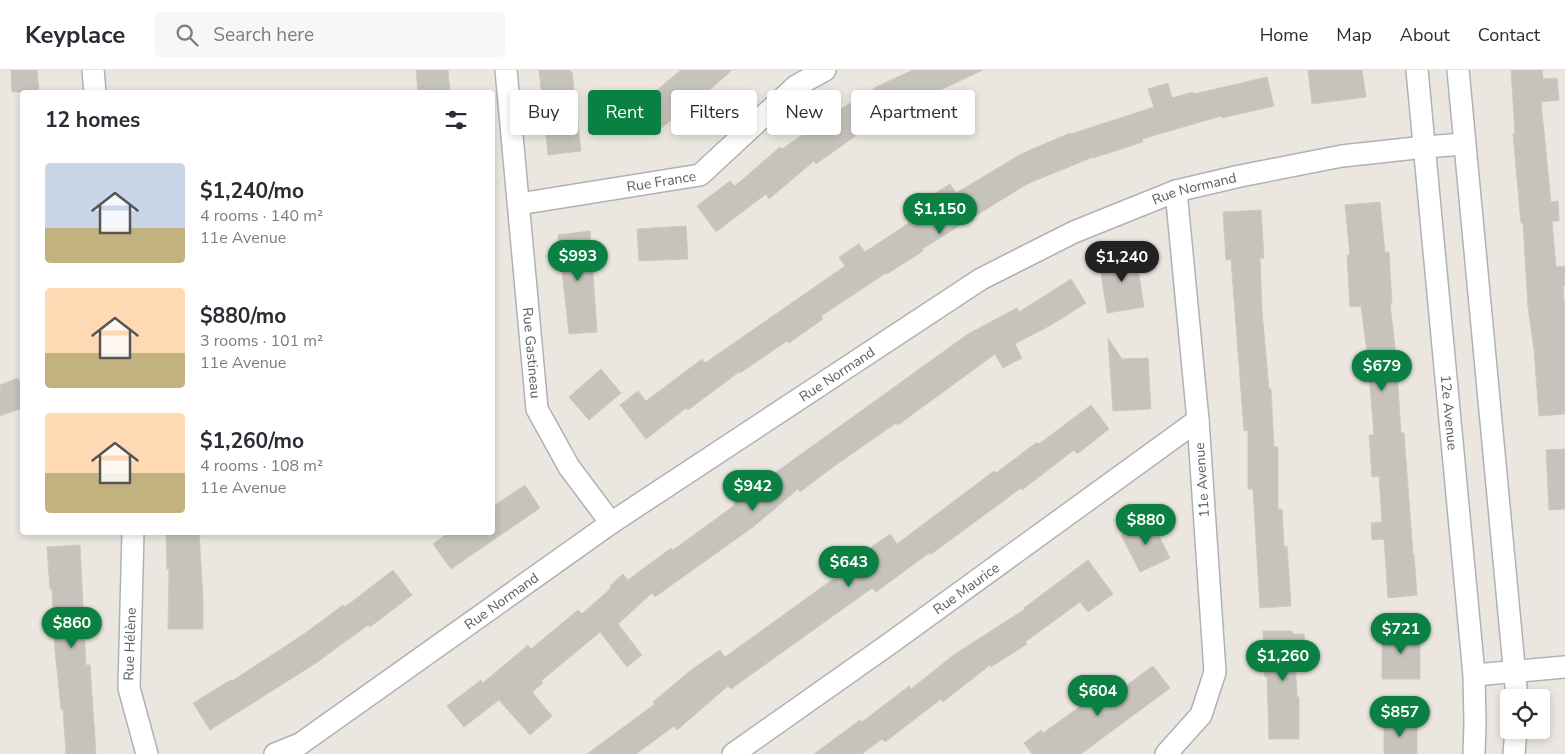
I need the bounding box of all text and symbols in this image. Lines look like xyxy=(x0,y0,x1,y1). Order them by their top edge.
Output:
search box xyxy=(155,12,505,57)
text: Keyplace xyxy=(25,19,125,51)
icon: search xyxy=(173,21,201,49)
text: Search here xyxy=(213,22,314,48)
text: Home xyxy=(1260,23,1308,47)
text: Map xyxy=(1336,23,1372,47)
text: About xyxy=(1400,23,1450,47)
text: Contact xyxy=(1478,23,1540,47)
chip: Buy xyxy=(510,90,578,135)
chip: Rent xyxy=(588,90,661,135)
chip: Filters xyxy=(671,90,757,135)
chip: New xyxy=(767,90,841,135)
chip: Apartment xyxy=(851,90,975,135)
text: 12 homes xyxy=(45,106,140,134)
icon: filters xyxy=(442,106,470,134)
street label: Rue France xyxy=(625,166,697,196)
street label: Rue Normand xyxy=(1149,168,1238,209)
text: $1,240/mo xyxy=(200,177,304,205)
icon: home xyxy=(85,183,145,243)
pin: $1,150 xyxy=(899,192,981,235)
text: $1,150 xyxy=(914,198,966,220)
text: 4 rooms · 140 m² xyxy=(200,205,323,227)
text: 11e Avenue xyxy=(200,227,286,249)
pin: $993 xyxy=(548,240,608,282)
pin: $1,240 xyxy=(1081,240,1163,283)
text: $993 xyxy=(559,245,597,267)
text: $1,240 xyxy=(1096,246,1148,268)
text: $880/mo xyxy=(200,302,286,330)
street label: Rue Gastineau xyxy=(518,306,545,399)
icon: home xyxy=(85,308,145,368)
text: 3 rooms · 101 m² xyxy=(200,330,323,352)
street label: Rue Normand xyxy=(795,342,878,406)
pin: $679 xyxy=(1352,350,1412,392)
text: 11e Avenue xyxy=(200,352,286,374)
text: $679 xyxy=(1363,355,1401,377)
street label: 12e Avenue xyxy=(1436,374,1462,451)
text: $1,260/mo xyxy=(200,427,304,455)
icon: home xyxy=(85,433,145,493)
street label: 11e Avenue xyxy=(1190,442,1214,518)
text: 4 rooms · 108 m² xyxy=(200,455,323,477)
pin: $942 xyxy=(723,470,783,512)
text: $942 xyxy=(734,475,772,497)
text: 11e Avenue xyxy=(200,477,286,499)
pin: $880 xyxy=(1116,504,1176,546)
text: $880 xyxy=(1127,509,1165,531)
pin: $643 xyxy=(819,546,879,588)
text: $643 xyxy=(830,551,868,573)
street label: Rue Maurice xyxy=(929,558,1003,619)
street label: Rue Normand xyxy=(460,568,542,634)
pin: $860 xyxy=(42,606,102,649)
street label: Rue Hélène xyxy=(119,607,141,681)
text: $860 xyxy=(53,612,91,634)
pin: $721 xyxy=(1371,612,1431,655)
text: $721 xyxy=(1382,618,1420,640)
pin: $1,260 xyxy=(1242,640,1324,682)
text: $1,260 xyxy=(1257,645,1309,667)
pin: $604 xyxy=(1068,674,1128,717)
text: $604 xyxy=(1079,680,1117,702)
map controls xyxy=(1500,689,1550,739)
button: locate xyxy=(1500,689,1550,739)
pin: $857 xyxy=(1370,696,1430,738)
text: $857 xyxy=(1381,701,1419,723)

